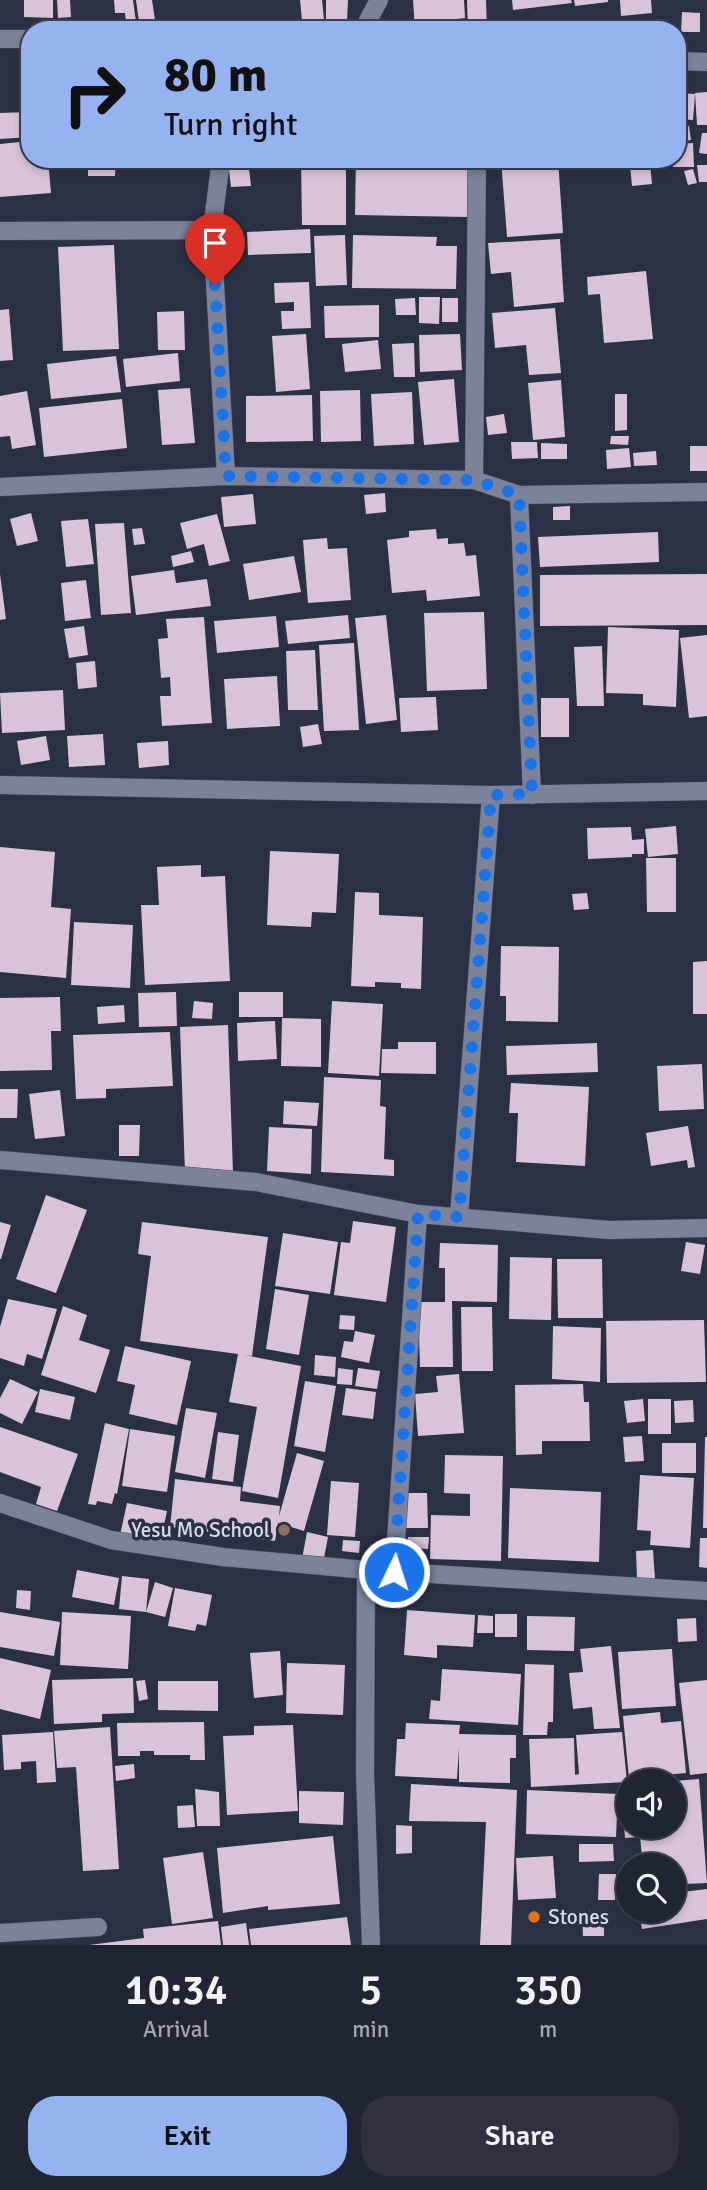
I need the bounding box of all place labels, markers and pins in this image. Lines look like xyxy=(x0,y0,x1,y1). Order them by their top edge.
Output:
pin xyxy=(185,213,245,285)
place label: Yesu Mo School xyxy=(131,1517,270,1543)
marker: Yesu Mo School xyxy=(276,1522,292,1538)
place label: Stones xyxy=(548,1904,609,1930)
marker: Stones xyxy=(526,1909,542,1925)

